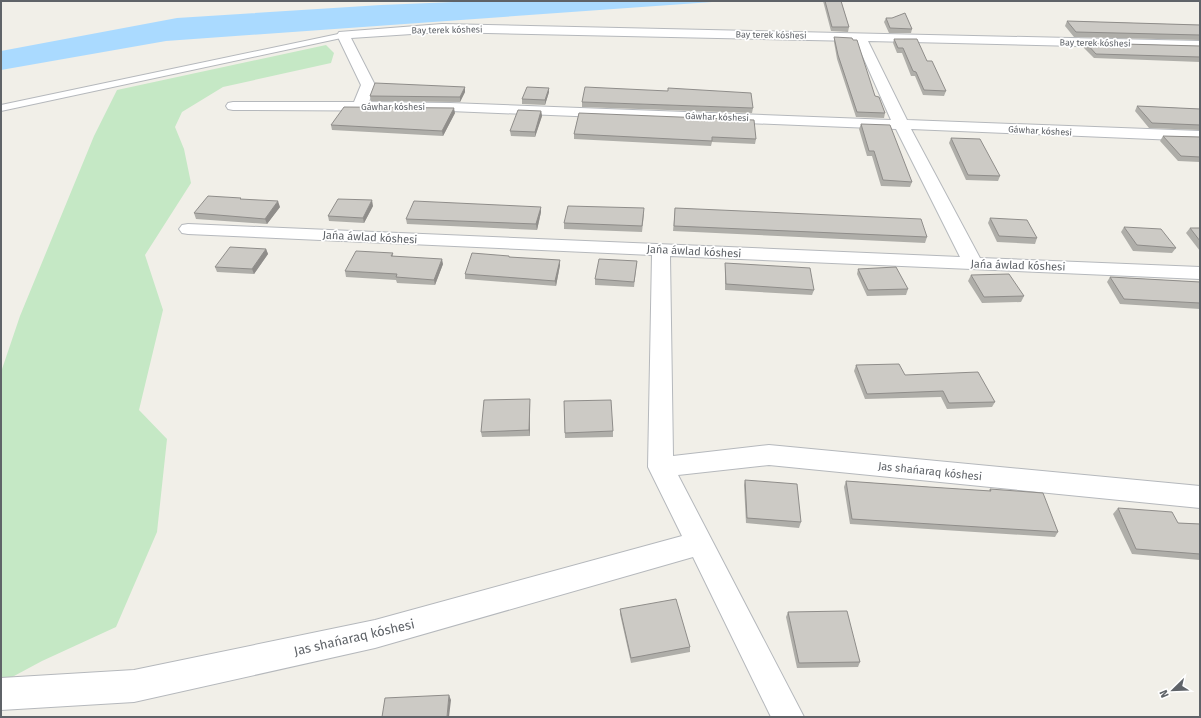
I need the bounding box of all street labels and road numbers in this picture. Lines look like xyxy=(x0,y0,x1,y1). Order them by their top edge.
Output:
street label: Bay terek kóshesi xyxy=(411,24,483,36)
street label: Bay terek kóshesi xyxy=(735,29,807,41)
street label: Bay terek kóshesi xyxy=(1059,37,1131,49)
street label: Gáwhar kóshesi xyxy=(361,102,425,112)
street label: Gáwhar kóshesi xyxy=(685,111,749,123)
street label: Gáwhar kóshesi xyxy=(1008,124,1072,138)
street label: Jańa áwlad kóshesi xyxy=(322,229,418,246)
street label: Jańa áwlad kóshesi xyxy=(646,243,742,260)
street label: Jańa áwlad kóshesi xyxy=(970,257,1066,274)
street label: Jas shańaraq kóshesi xyxy=(877,460,983,483)
street label: Jas shańaraq kóshesi xyxy=(292,616,416,659)

